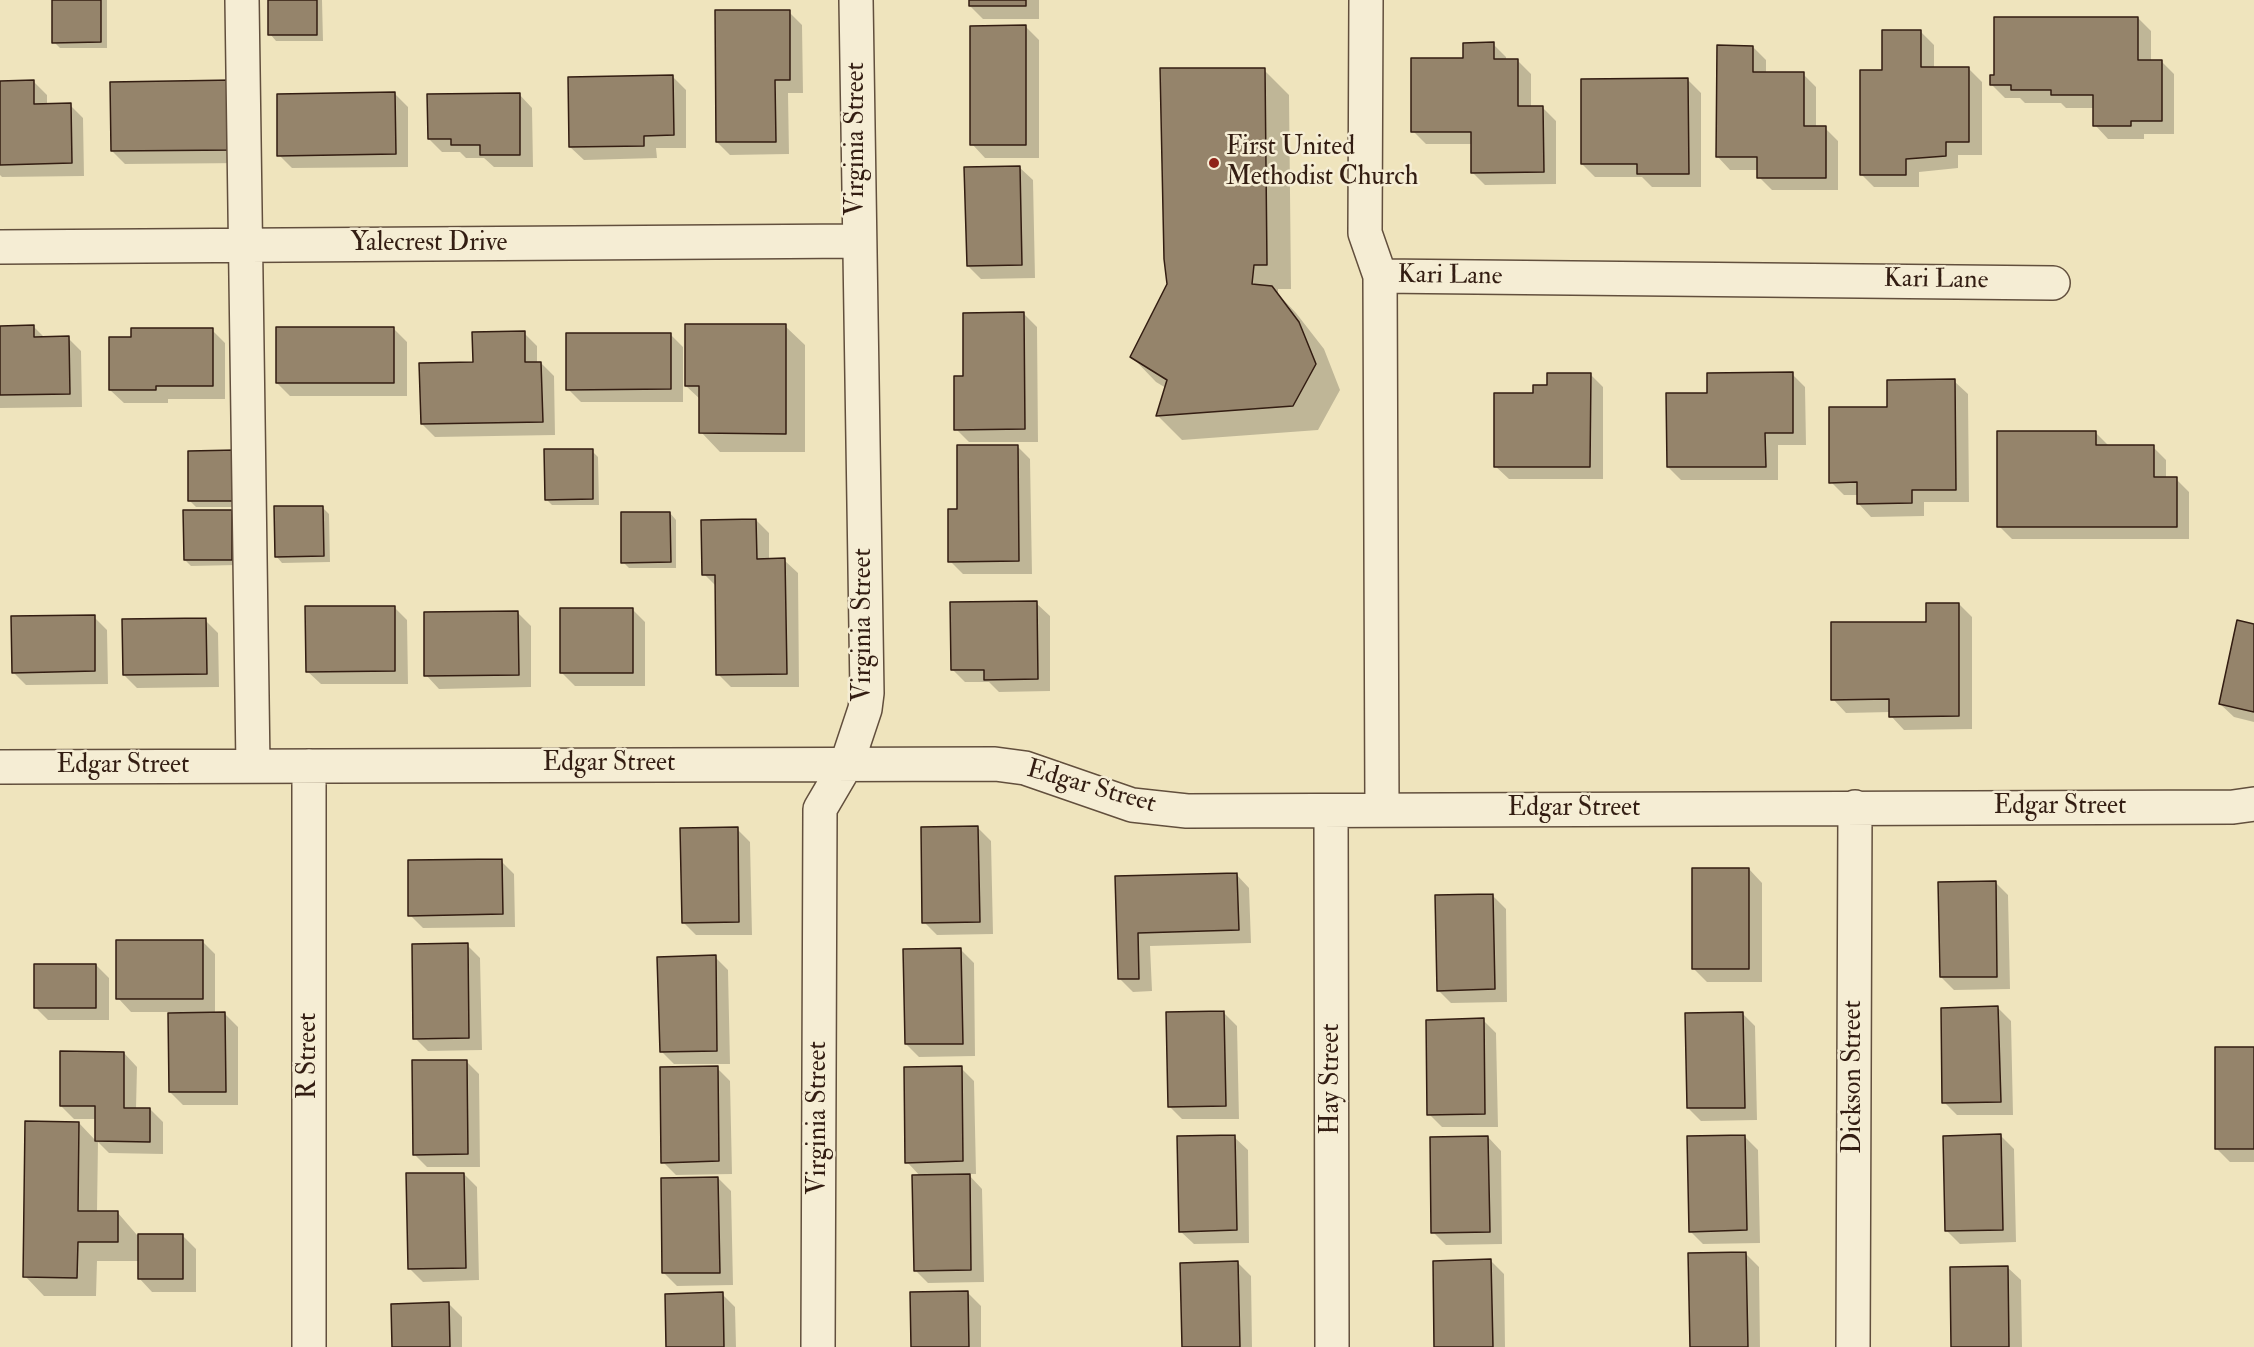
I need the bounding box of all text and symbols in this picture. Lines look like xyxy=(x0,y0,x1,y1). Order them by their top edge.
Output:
street label: Virginia Street xyxy=(841,62,873,216)
place label: First United Methodist Church xyxy=(1226,132,1418,194)
marker: First United Methodist Church xyxy=(1207,156,1221,170)
street label: Yalecrest Drive xyxy=(351,228,507,260)
street label: Kari Lane xyxy=(1397,260,1503,294)
street label: Kari Lane xyxy=(1883,264,1989,298)
street label: Virginia Street xyxy=(848,548,880,702)
street label: Edgar Street xyxy=(543,748,675,780)
street label: Edgar Street xyxy=(57,750,189,782)
street label: Edgar Street xyxy=(1023,755,1159,821)
street label: Edgar Street xyxy=(1994,791,2126,823)
street label: Edgar Street xyxy=(1508,793,1640,825)
street label: Dickson Street xyxy=(1838,1000,1870,1154)
street label: R Street xyxy=(293,1013,325,1099)
street label: Hay Street xyxy=(1316,1023,1348,1135)
street label: Virginia Street xyxy=(803,1041,835,1195)

